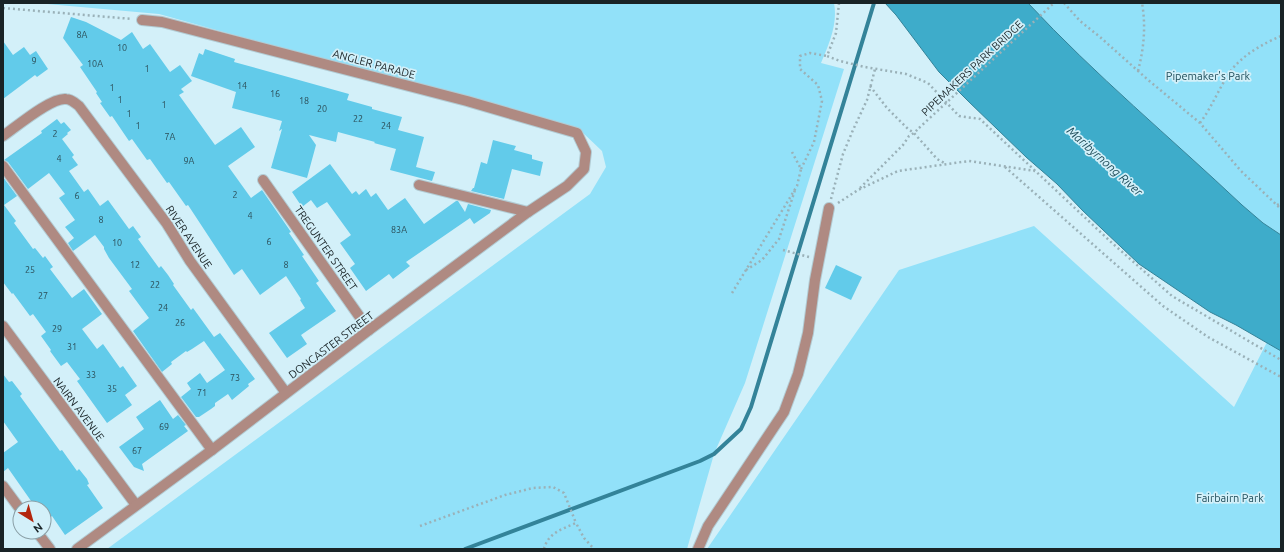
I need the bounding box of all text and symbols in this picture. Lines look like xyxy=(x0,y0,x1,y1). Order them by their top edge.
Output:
street label: PIPEMAKERS PARK BRIDGE xyxy=(919,18,1025,118)
house number: 8A xyxy=(77,30,88,40)
house number: 10 xyxy=(117,43,127,53)
street label: ANGLER PARADE xyxy=(331,47,417,81)
house number: 9 xyxy=(31,56,37,66)
house number: 10A xyxy=(87,59,103,69)
house number: 1 xyxy=(144,64,150,74)
park label: Pipemaker's Park xyxy=(1166,70,1251,82)
house number: 14 xyxy=(237,81,247,91)
house number: 1 xyxy=(109,83,115,93)
house number: 16 xyxy=(270,89,280,99)
house number: 1 xyxy=(117,95,123,105)
house number: 18 xyxy=(299,96,309,106)
house number: 1 xyxy=(161,100,167,110)
house number: 20 xyxy=(317,104,327,114)
house number: 1 xyxy=(126,109,132,119)
house number: 22 xyxy=(353,114,363,124)
house number: 1 xyxy=(135,121,141,131)
house number: 24 xyxy=(381,121,391,131)
water label: Maribyrnong River xyxy=(1065,124,1146,198)
house number: 2 xyxy=(52,129,58,139)
house number: 7A xyxy=(165,132,176,142)
house number: 4 xyxy=(56,154,62,164)
house number: 9A xyxy=(184,156,195,166)
house number: 2 xyxy=(232,190,238,200)
house number: 6 xyxy=(74,191,80,201)
street label: RIVER AVENUE xyxy=(163,203,215,271)
street label: TREGUNTER STREET xyxy=(292,203,360,293)
house number: 4 xyxy=(247,211,253,221)
house number: 8 xyxy=(98,215,104,225)
house number: 83A xyxy=(391,225,407,235)
house number: 6 xyxy=(266,237,272,247)
house number: 10 xyxy=(112,238,122,248)
house number: 12 xyxy=(130,260,140,270)
house number: 8 xyxy=(283,260,289,270)
house number: 25 xyxy=(25,265,35,275)
house number: 22 xyxy=(150,280,160,290)
house number: 27 xyxy=(38,291,48,301)
house number: 24 xyxy=(158,303,168,313)
street label: DONCASTER STREET xyxy=(286,309,376,381)
house number: 26 xyxy=(175,318,185,328)
house number: 29 xyxy=(52,324,62,334)
house number: 31 xyxy=(67,342,77,352)
house number: 33 xyxy=(86,370,96,380)
house number: 73 xyxy=(230,373,240,383)
street label: NAIRN AVENUE xyxy=(51,375,107,443)
house number: 35 xyxy=(107,384,117,394)
house number: 71 xyxy=(197,388,207,398)
house number: 69 xyxy=(159,422,169,432)
house number: 67 xyxy=(132,446,142,456)
park label: Fairbairn Park xyxy=(1196,492,1264,504)
north arrow xyxy=(12,500,52,540)
text: N xyxy=(31,521,45,535)

